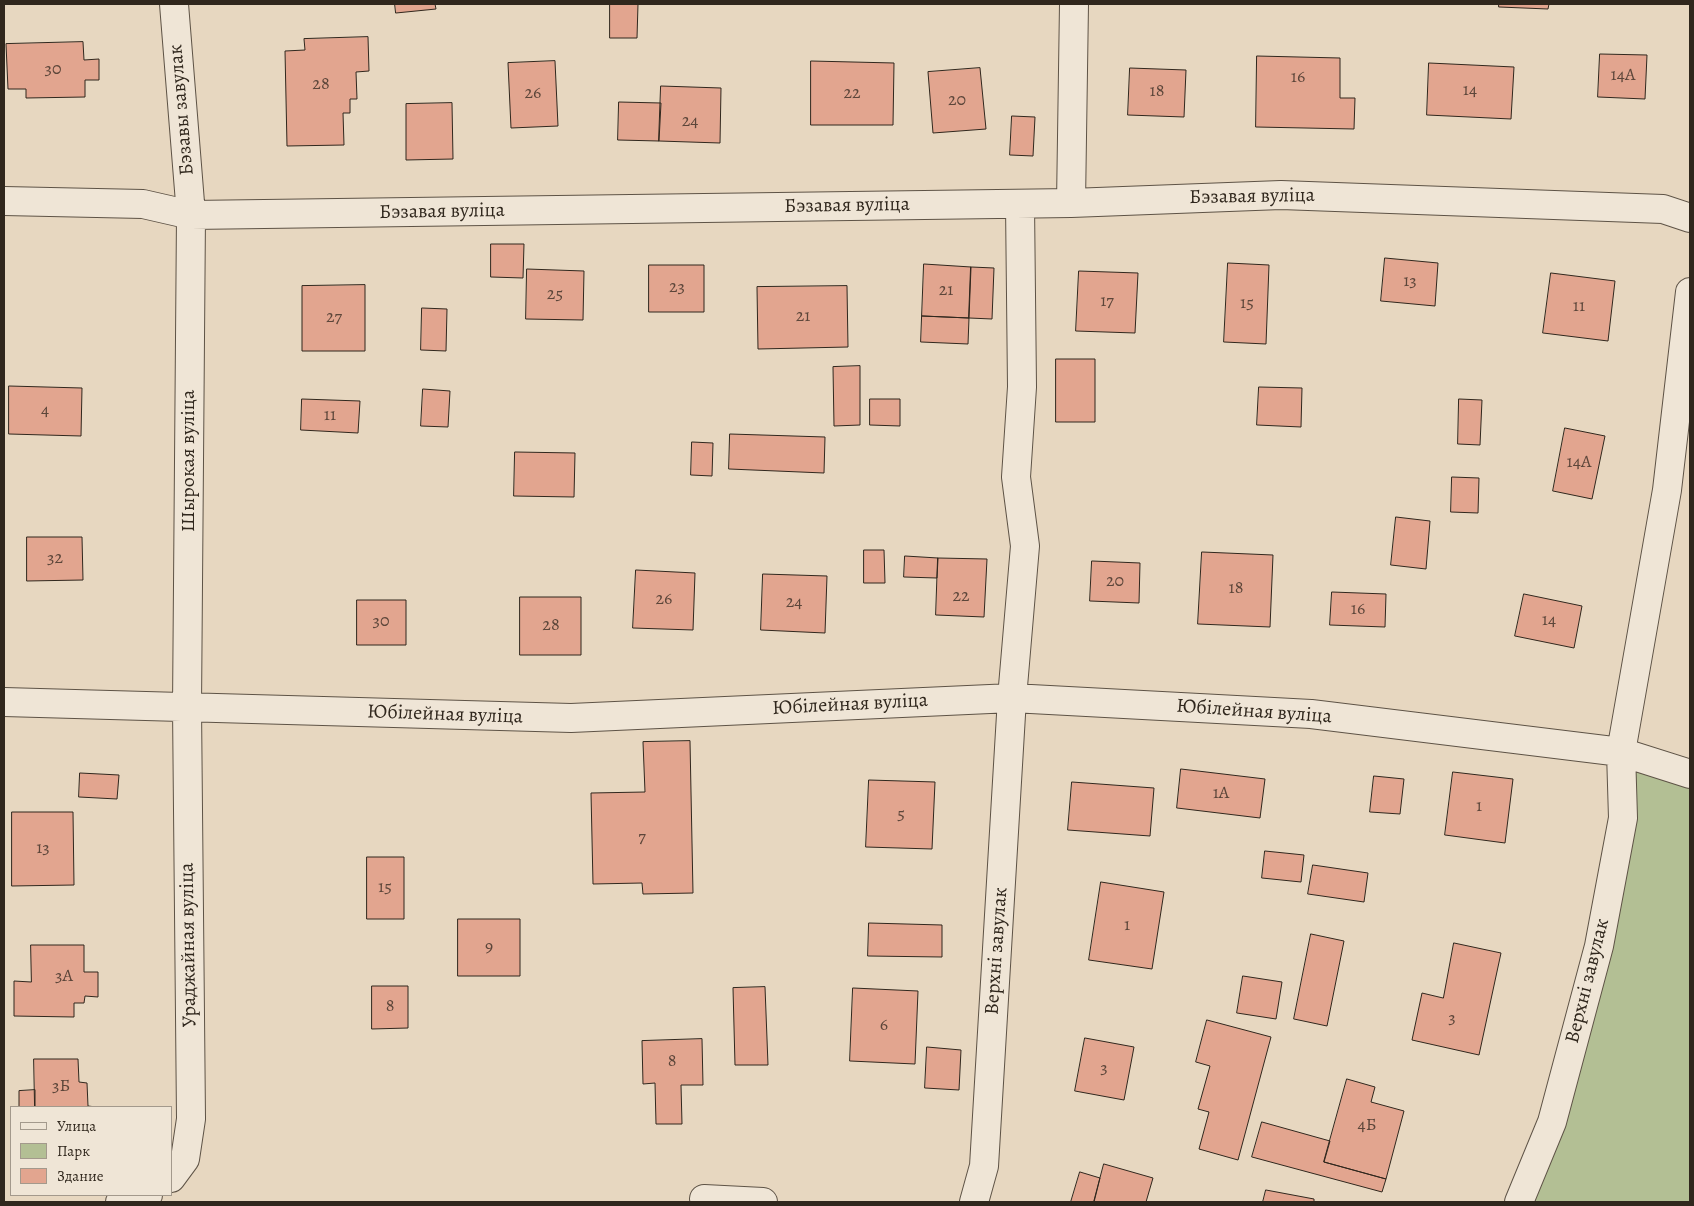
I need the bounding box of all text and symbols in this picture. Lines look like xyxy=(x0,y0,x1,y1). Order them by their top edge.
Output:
street label: Бэзавы завулак xyxy=(164,43,200,177)
house number: 30 xyxy=(44,59,62,81)
house number: 14А xyxy=(1611,65,1635,87)
house number: 16 xyxy=(1291,67,1305,89)
house number: 28 xyxy=(312,74,330,96)
house number: 14 xyxy=(1463,80,1477,102)
house number: 18 xyxy=(1150,81,1164,103)
house number: 26 xyxy=(525,83,541,105)
house number: 22 xyxy=(843,83,861,105)
house number: 20 xyxy=(948,90,966,112)
house number: 24 xyxy=(682,111,698,133)
street label: Бэзавая вуліца xyxy=(1189,184,1315,210)
street label: Бэзавая вуліца xyxy=(784,193,910,219)
street label: Бэзавая вуліца xyxy=(379,199,505,225)
house number: 13 xyxy=(1403,271,1417,293)
house number: 23 xyxy=(669,277,685,299)
house number: 21 xyxy=(939,280,953,302)
house number: 25 xyxy=(547,284,563,306)
house number: 17 xyxy=(1100,291,1114,313)
house number: 15 xyxy=(1240,293,1254,315)
house number: 11 xyxy=(1573,296,1585,318)
house number: 21 xyxy=(796,306,810,328)
house number: 27 xyxy=(326,307,342,329)
street label: Шырокая вуліца xyxy=(177,390,201,532)
house number: 4 xyxy=(41,400,49,422)
house number: 11 xyxy=(324,405,336,427)
house number: 14А xyxy=(1567,452,1591,474)
house number: 32 xyxy=(47,548,63,570)
house number: 20 xyxy=(1106,571,1124,593)
house number: 18 xyxy=(1229,578,1243,600)
house number: 22 xyxy=(952,586,970,608)
house number: 26 xyxy=(656,589,672,611)
house number: 24 xyxy=(786,592,802,614)
house number: 16 xyxy=(1351,599,1365,621)
house number: 14 xyxy=(1542,610,1556,632)
house number: 30 xyxy=(372,611,390,633)
house number: 28 xyxy=(542,615,560,637)
street label: Юбілейная вуліца xyxy=(772,689,928,721)
street label: Юбілейная вуліца xyxy=(1175,695,1333,729)
street label: Юбілейная вуліца xyxy=(367,700,523,730)
house number: 1А xyxy=(1213,783,1229,805)
house number: 1 xyxy=(1476,796,1482,818)
house number: 5 xyxy=(897,804,905,826)
house number: 7 xyxy=(638,827,646,849)
house number: 13 xyxy=(36,838,50,860)
street label: Ураджайная вуліца xyxy=(176,862,202,1028)
house number: 15 xyxy=(378,877,392,899)
street label: Верхні завулак xyxy=(981,886,1013,1016)
house number: 1 xyxy=(1124,915,1130,937)
street label: Верхні завулак xyxy=(1561,916,1615,1046)
house number: 9 xyxy=(485,937,493,959)
house number: 3А xyxy=(55,966,73,988)
house number: 8 xyxy=(386,996,394,1018)
house number: 3 xyxy=(1448,1008,1456,1030)
house number: 6 xyxy=(880,1015,888,1037)
house number: 8 xyxy=(668,1051,676,1073)
house number: 3 xyxy=(1100,1058,1108,1080)
house number: 3Б xyxy=(52,1076,70,1098)
legend xyxy=(10,1106,172,1196)
house number: 4Б xyxy=(1358,1115,1376,1137)
text: Улица xyxy=(57,1116,96,1136)
text: Парк xyxy=(57,1141,90,1161)
text: Здание xyxy=(57,1166,104,1186)

